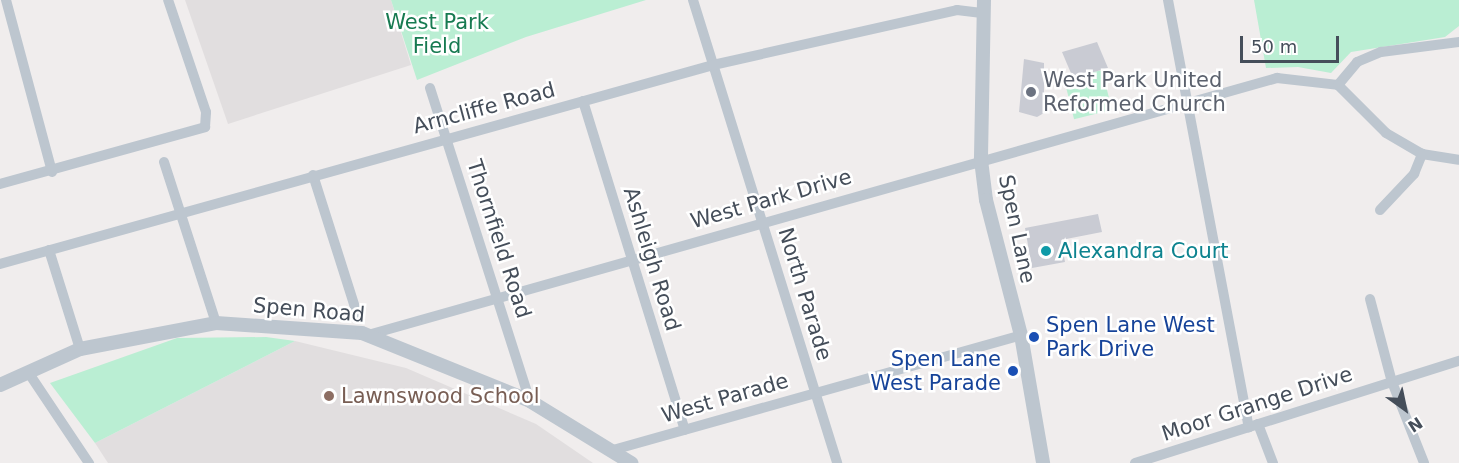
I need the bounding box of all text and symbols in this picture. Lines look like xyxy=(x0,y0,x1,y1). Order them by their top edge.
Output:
park label: West Park Field xyxy=(385,9,489,59)
scale bar xyxy=(1243,24,1342,62)
text: 50 m xyxy=(1251,36,1297,57)
place label: West Park United Reformed Church xyxy=(1043,67,1226,117)
street label: Arncliffe Road xyxy=(410,77,558,139)
marker: West Park United Reformed Church xyxy=(1024,85,1038,99)
street label: Thornfield Road xyxy=(461,157,537,321)
street label: West Park Drive xyxy=(688,164,854,234)
street label: Spen Lane xyxy=(993,172,1041,286)
street label: Ashleigh Road xyxy=(618,184,686,334)
street label: North Parade xyxy=(773,224,837,364)
place label: Alexandra Court xyxy=(1058,238,1229,264)
marker: Alexandra Court xyxy=(1039,244,1053,258)
street label: Spen Road xyxy=(252,293,366,327)
place label: Spen Lane West Park Drive xyxy=(1046,312,1215,362)
marker: Spen Lane West Park Drive xyxy=(1027,330,1041,344)
place label: Spen Lane West Parade xyxy=(870,346,1001,396)
street label: Moor Grange Drive xyxy=(1158,361,1356,447)
marker: Spen Lane West Parade xyxy=(1006,364,1020,378)
street label: West Parade xyxy=(659,368,791,428)
north arrow xyxy=(1375,379,1435,439)
place label: Lawnswood School xyxy=(341,383,540,409)
marker: Lawnswood School xyxy=(322,389,336,403)
text: N xyxy=(1404,413,1426,436)

